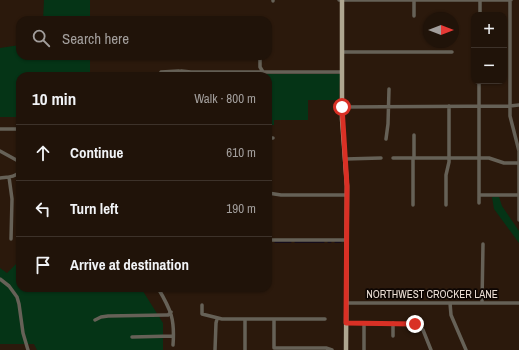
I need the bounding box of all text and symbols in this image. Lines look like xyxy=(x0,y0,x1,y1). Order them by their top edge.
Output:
north arrow xyxy=(423,12,459,48)
map controls xyxy=(471,12,507,84)
button: + xyxy=(471,12,507,48)
search box xyxy=(16,16,272,60)
icon: search xyxy=(30,27,52,49)
text: Search here xyxy=(62,28,129,49)
button: − xyxy=(471,48,507,84)
text: 10 min xyxy=(32,87,76,110)
text: Walk · 800 m xyxy=(194,90,256,107)
route start xyxy=(333,98,351,116)
icon: ahead xyxy=(32,142,54,164)
text: Continue xyxy=(70,142,123,163)
text: 610 m xyxy=(226,144,256,161)
icon: left xyxy=(32,198,54,220)
text: Turn left xyxy=(70,198,118,219)
text: 190 m xyxy=(226,200,256,217)
icon: arrive xyxy=(32,254,54,276)
text: Arrive at destination xyxy=(70,254,189,275)
street label: NORTHWEST CROCKER LANE xyxy=(366,287,498,301)
route end xyxy=(406,315,424,333)

